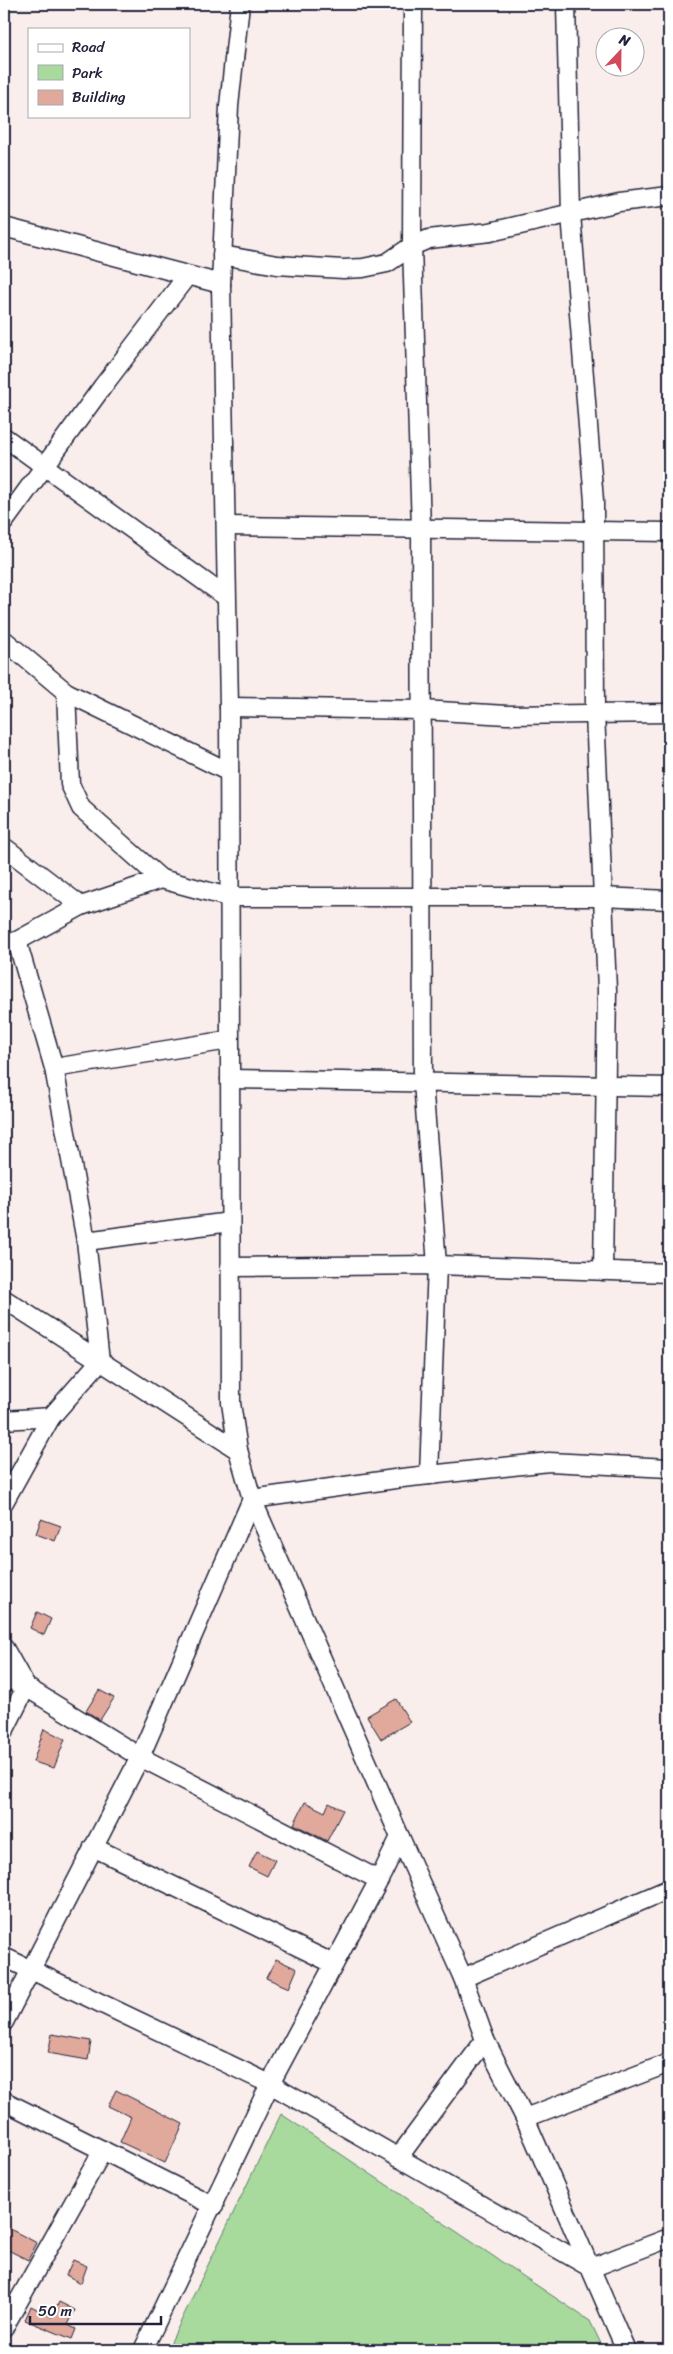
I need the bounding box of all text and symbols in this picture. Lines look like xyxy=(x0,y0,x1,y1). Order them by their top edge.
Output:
text: N xyxy=(615,27,634,54)
legend xyxy=(28,28,190,118)
north arrow xyxy=(596,28,646,78)
text: Road xyxy=(72,34,105,60)
text: Park xyxy=(72,60,103,86)
text: Building xyxy=(72,84,126,110)
scale bar xyxy=(30,2294,161,2326)
text: 50 m xyxy=(38,2298,73,2324)

